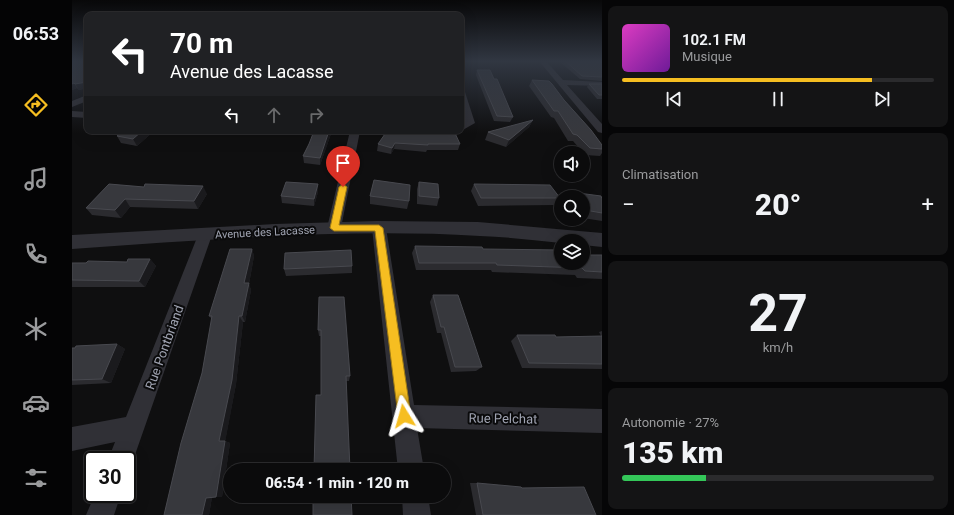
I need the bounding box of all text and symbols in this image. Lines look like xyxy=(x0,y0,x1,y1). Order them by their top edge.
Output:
text: 06:53 xyxy=(13,23,59,44)
text: 70 m xyxy=(170,27,233,60)
icon: left xyxy=(104,28,156,80)
text: 102.1 FM xyxy=(682,31,746,49)
text: Musique xyxy=(682,49,732,64)
text: Avenue des Lacasse xyxy=(170,61,334,82)
icon: previous xyxy=(663,88,685,110)
icon: pause xyxy=(767,88,789,110)
icon: next xyxy=(871,88,893,110)
icon: directions xyxy=(22,91,50,119)
icon: left xyxy=(221,104,243,126)
icon: ahead xyxy=(263,104,285,126)
icon: right xyxy=(305,104,327,126)
pin xyxy=(326,146,360,187)
map controls xyxy=(554,146,590,270)
button: sound xyxy=(554,146,590,182)
icon: arrive xyxy=(332,152,354,174)
icon: music xyxy=(22,165,50,193)
text: Climatisation xyxy=(622,167,698,182)
text: 20° xyxy=(755,187,801,222)
button: search xyxy=(554,190,590,226)
text: − xyxy=(622,192,635,217)
text: + xyxy=(922,192,934,217)
street label: Avenue des Lacasse xyxy=(215,223,315,242)
button: layers xyxy=(554,234,590,270)
icon: phone xyxy=(22,240,50,268)
text: 27 xyxy=(748,283,808,344)
street label: Rue Pontbriand xyxy=(142,303,187,391)
icon: climate xyxy=(22,315,50,343)
text: km/h xyxy=(763,340,793,355)
icon: car xyxy=(22,389,50,417)
position arrow xyxy=(383,395,425,437)
street label: Rue Pelchat xyxy=(468,410,537,427)
text: Autonomie · 27% xyxy=(622,415,719,430)
text: 135 km xyxy=(622,435,724,470)
speed limit sign: 30 xyxy=(84,451,136,503)
icon: filters xyxy=(22,464,50,492)
text: 06:54 · 1 min · 120 m xyxy=(265,474,409,492)

